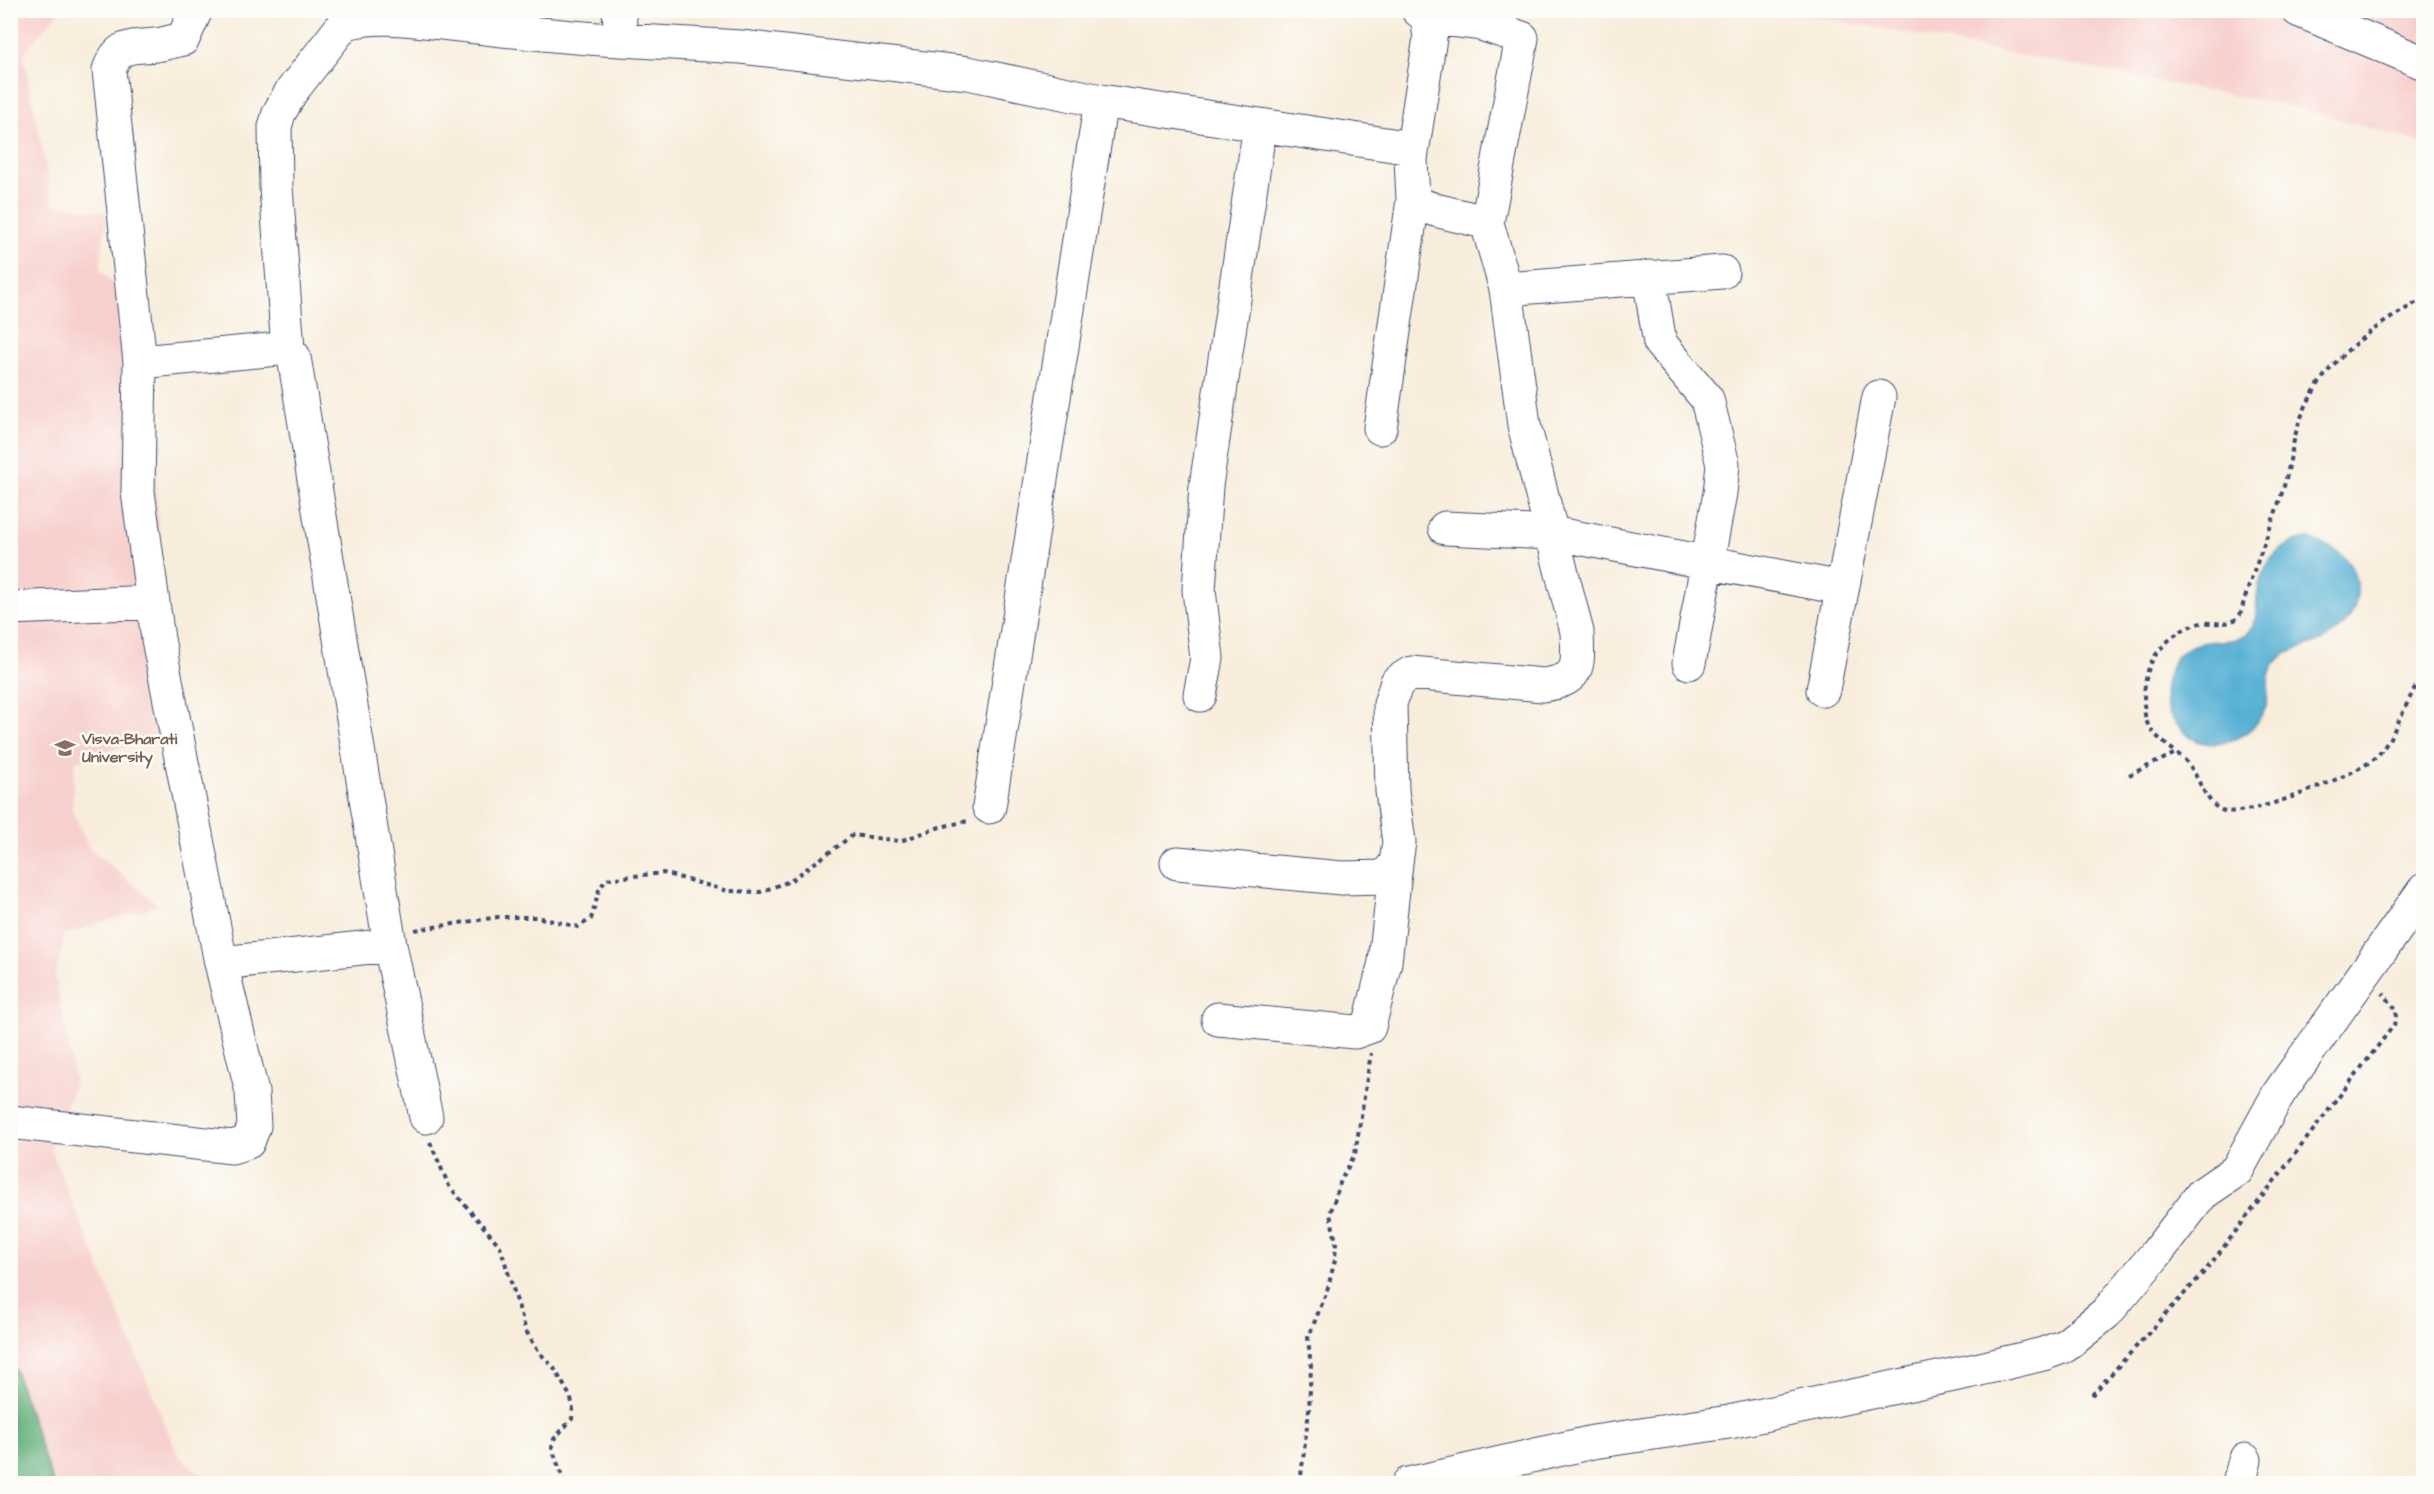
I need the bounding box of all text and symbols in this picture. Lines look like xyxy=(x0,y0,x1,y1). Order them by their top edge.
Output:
place label: Visva-Bharati University xyxy=(81,728,178,769)
school or university icon: Visva-Bharati University xyxy=(53,736,77,760)

